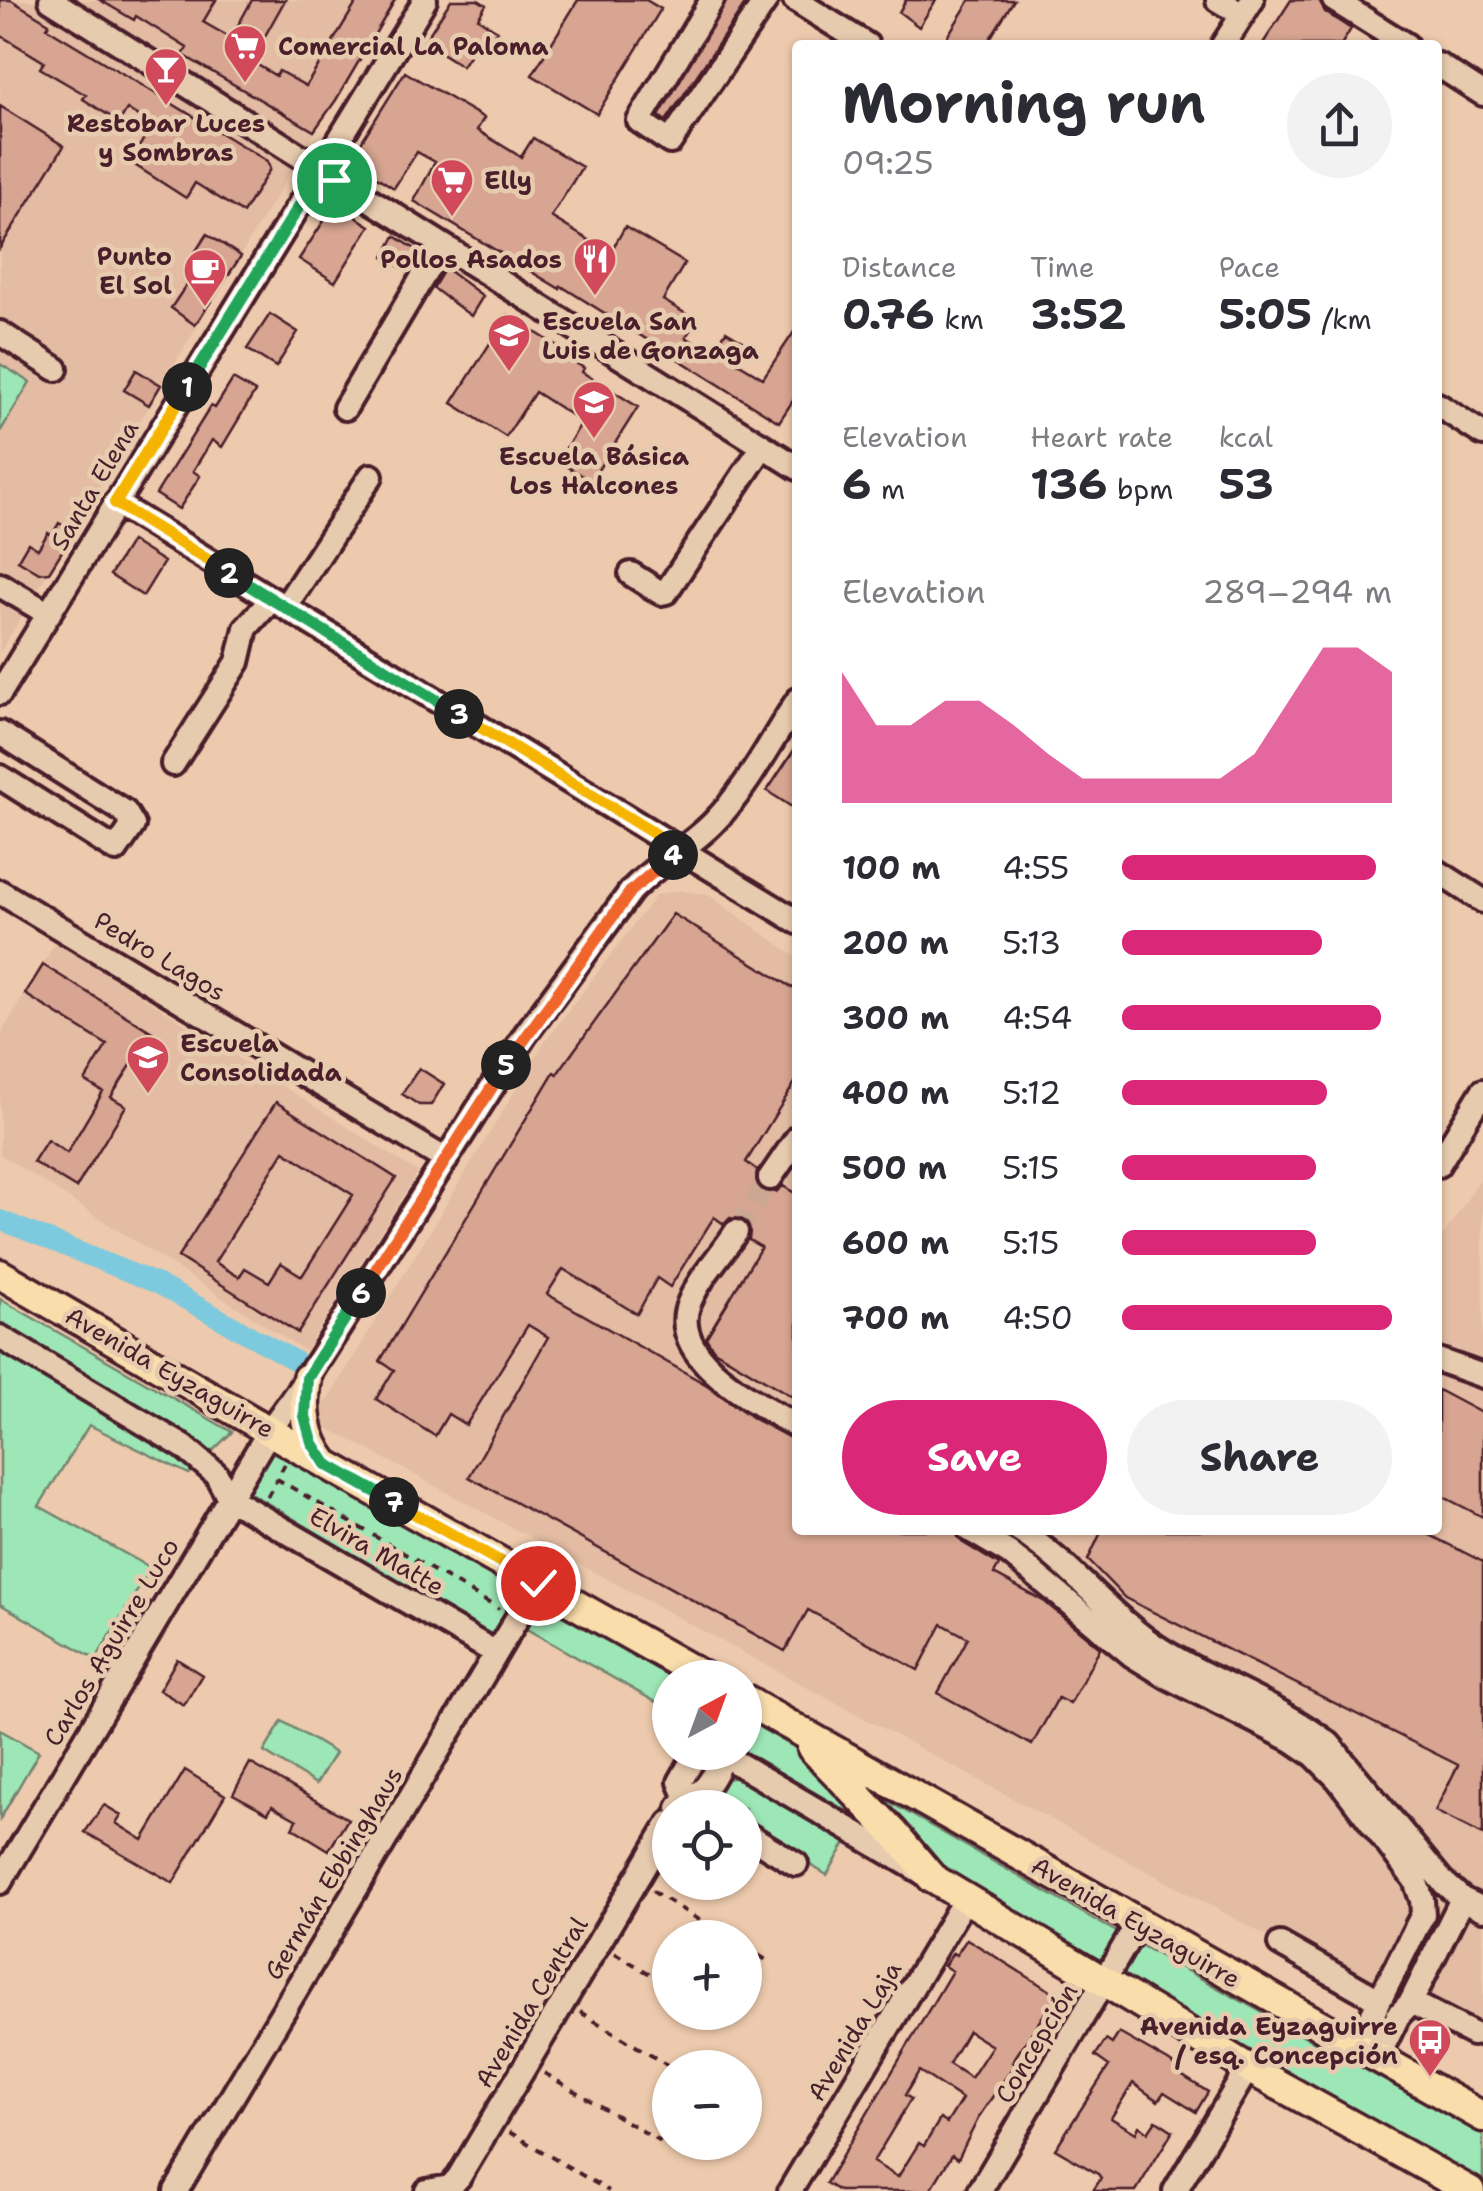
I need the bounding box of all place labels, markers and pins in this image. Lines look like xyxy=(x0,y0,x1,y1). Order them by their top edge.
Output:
supermarket icon: Comercial La Paloma xyxy=(222,23,268,84)
place label: Comercial La Paloma xyxy=(278,29,549,63)
bar icon: Restobar Luces y Sombras xyxy=(143,46,189,107)
place label: Restobar Luces y Sombras xyxy=(67,106,265,169)
pin xyxy=(292,138,377,223)
supermarket icon: Elly xyxy=(429,157,475,218)
place label: Elly xyxy=(484,163,532,197)
restaurant icon: Pollos Asados xyxy=(572,236,618,297)
place label: Punto El Sol xyxy=(97,239,172,302)
place label: Pollos Asados xyxy=(380,242,562,276)
cafe icon: Punto El Sol xyxy=(182,247,228,308)
place label: Escuela San Luis de Gonzaga xyxy=(542,304,759,367)
school or university icon: Escuela San Luis de Gonzaga xyxy=(486,312,532,373)
pin: 1 xyxy=(162,362,212,412)
school or university icon: Escuela Básica Los Halcones xyxy=(571,379,617,440)
place label: Escuela Básica Los Halcones xyxy=(499,439,689,502)
pin: 2 xyxy=(204,548,254,598)
pin: 3 xyxy=(434,689,484,739)
pin: 4 xyxy=(648,830,698,880)
place label: Escuela Consolidada xyxy=(180,1026,342,1089)
school or university icon: Escuela Consolidada xyxy=(125,1034,171,1095)
pin: 5 xyxy=(481,1040,531,1090)
pin: 6 xyxy=(336,1268,386,1318)
pin: 7 xyxy=(369,1477,419,1527)
pin xyxy=(496,1541,581,1626)
place label: Avenida Eyzaguirre / esq. Concepción xyxy=(1140,2009,1398,2072)
bus stop icon: Avenida Eyzaguirre / esq. Concepción xyxy=(1407,2017,1453,2078)

